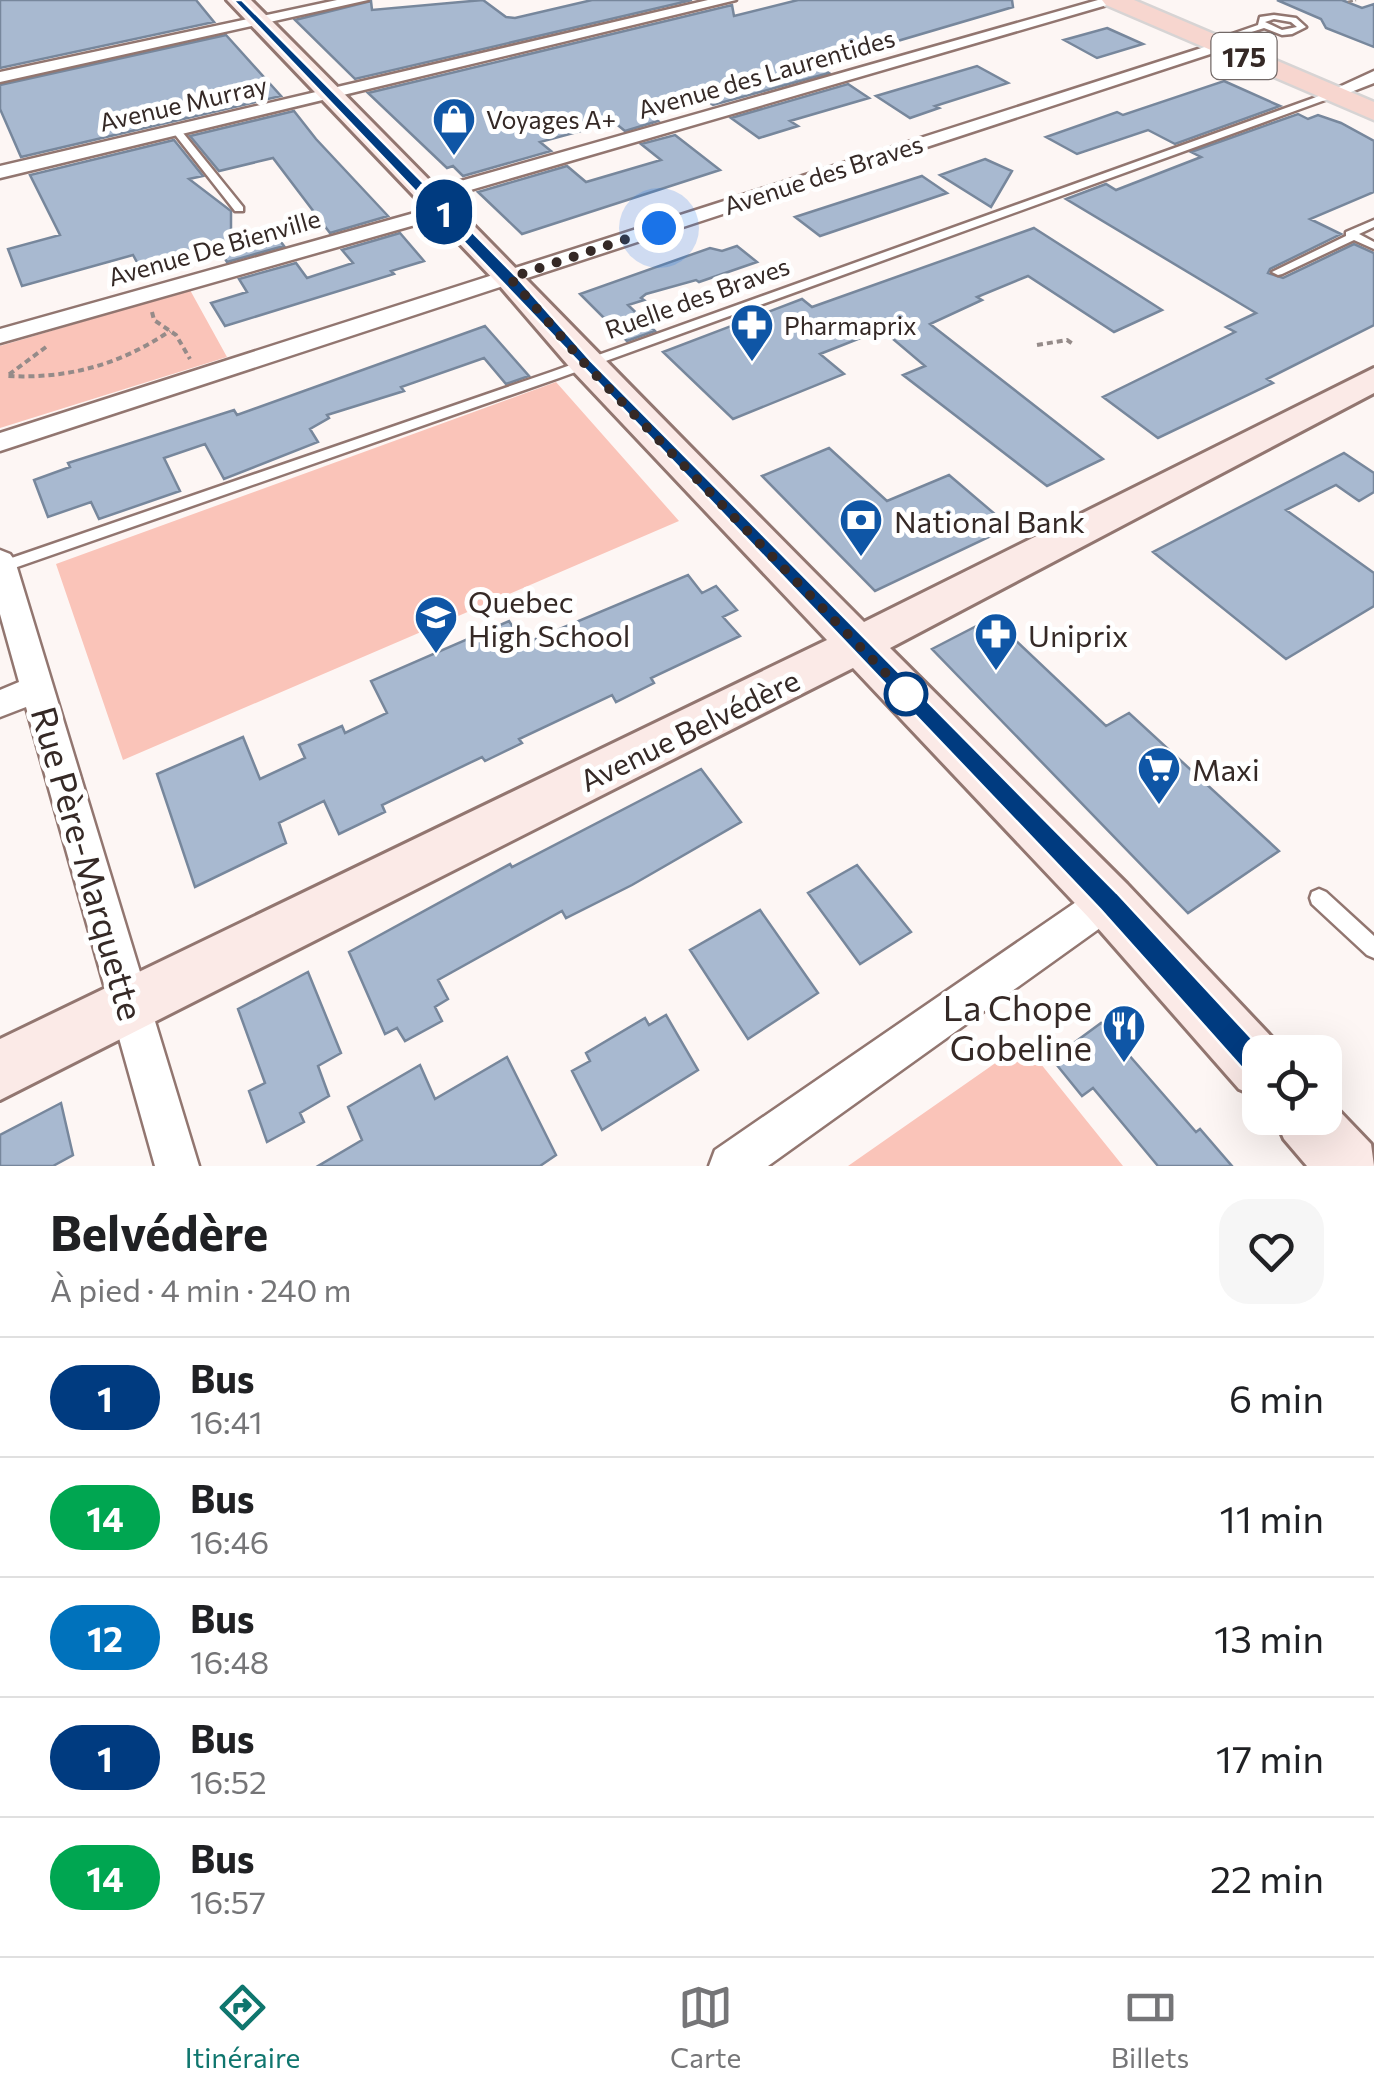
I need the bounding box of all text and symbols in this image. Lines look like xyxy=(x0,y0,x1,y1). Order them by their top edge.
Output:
street label: Avenue des Laurentides xyxy=(634,22,898,124)
road number: 175 xyxy=(1212,33,1276,79)
street label: Avenue Murray xyxy=(96,69,270,137)
shop icon: Voyages A+ xyxy=(431,96,477,157)
place label: Voyages A+ xyxy=(486,104,616,134)
street label: Avenue des Braves xyxy=(720,128,926,220)
line badge: 1 xyxy=(412,180,476,244)
text: 1 xyxy=(436,191,452,234)
street label: Avenue De Bienville xyxy=(104,202,324,292)
your location xyxy=(634,203,684,253)
street label: Ruelle des Braves xyxy=(601,250,793,344)
pharmacy icon: Pharmaprix xyxy=(729,302,775,363)
place label: Pharmaprix xyxy=(784,310,916,340)
bank icon: National Bank xyxy=(838,497,884,558)
place label: National Bank xyxy=(894,502,1085,539)
place label: Quebec High School xyxy=(468,582,630,653)
school or university icon: Quebec High School xyxy=(413,594,459,655)
pharmacy icon: Uniprix xyxy=(973,611,1019,672)
place label: Uniprix xyxy=(1028,616,1128,653)
street label: Avenue Belvédère xyxy=(573,660,805,798)
unlabelled marker xyxy=(885,673,927,715)
street label: Rue Père-Marquette xyxy=(24,701,154,1025)
supermarket icon: Maxi xyxy=(1136,745,1182,806)
place label: Maxi xyxy=(1192,750,1260,787)
place label: La Chope Gobeline xyxy=(943,985,1092,1068)
restaurant icon: La Chope Gobeline xyxy=(1101,1003,1147,1064)
map controls xyxy=(1242,1035,1342,1135)
button: locate xyxy=(1242,1035,1342,1135)
button: heart xyxy=(1219,1199,1324,1304)
text: Belvédère xyxy=(50,1202,268,1261)
text: À pied · 4 min · 240 m xyxy=(50,1269,351,1309)
text: Bus xyxy=(190,1354,255,1401)
text: 6 min xyxy=(1229,1374,1324,1421)
text: 1 xyxy=(97,1376,113,1419)
text: 16:41 xyxy=(190,1401,263,1441)
text: Bus xyxy=(190,1474,255,1521)
text: 11 min xyxy=(1220,1494,1324,1541)
text: 14 xyxy=(86,1496,124,1539)
text: 16:46 xyxy=(190,1521,269,1561)
text: Bus xyxy=(190,1594,255,1641)
text: 13 min xyxy=(1214,1614,1324,1661)
text: 12 xyxy=(87,1616,123,1659)
text: 16:48 xyxy=(190,1641,269,1681)
text: Bus xyxy=(190,1714,255,1761)
text: 17 min xyxy=(1216,1734,1324,1781)
text: 1 xyxy=(97,1736,113,1779)
text: 16:52 xyxy=(190,1761,267,1801)
text: Bus xyxy=(190,1834,255,1881)
text: 22 min xyxy=(1210,1854,1324,1901)
text: 14 xyxy=(86,1856,124,1899)
text: 16:57 xyxy=(190,1881,266,1921)
tab: Itinéraire xyxy=(185,1980,300,2074)
tab: Carte xyxy=(670,1980,741,2074)
tab: Billets xyxy=(1111,1980,1189,2074)

